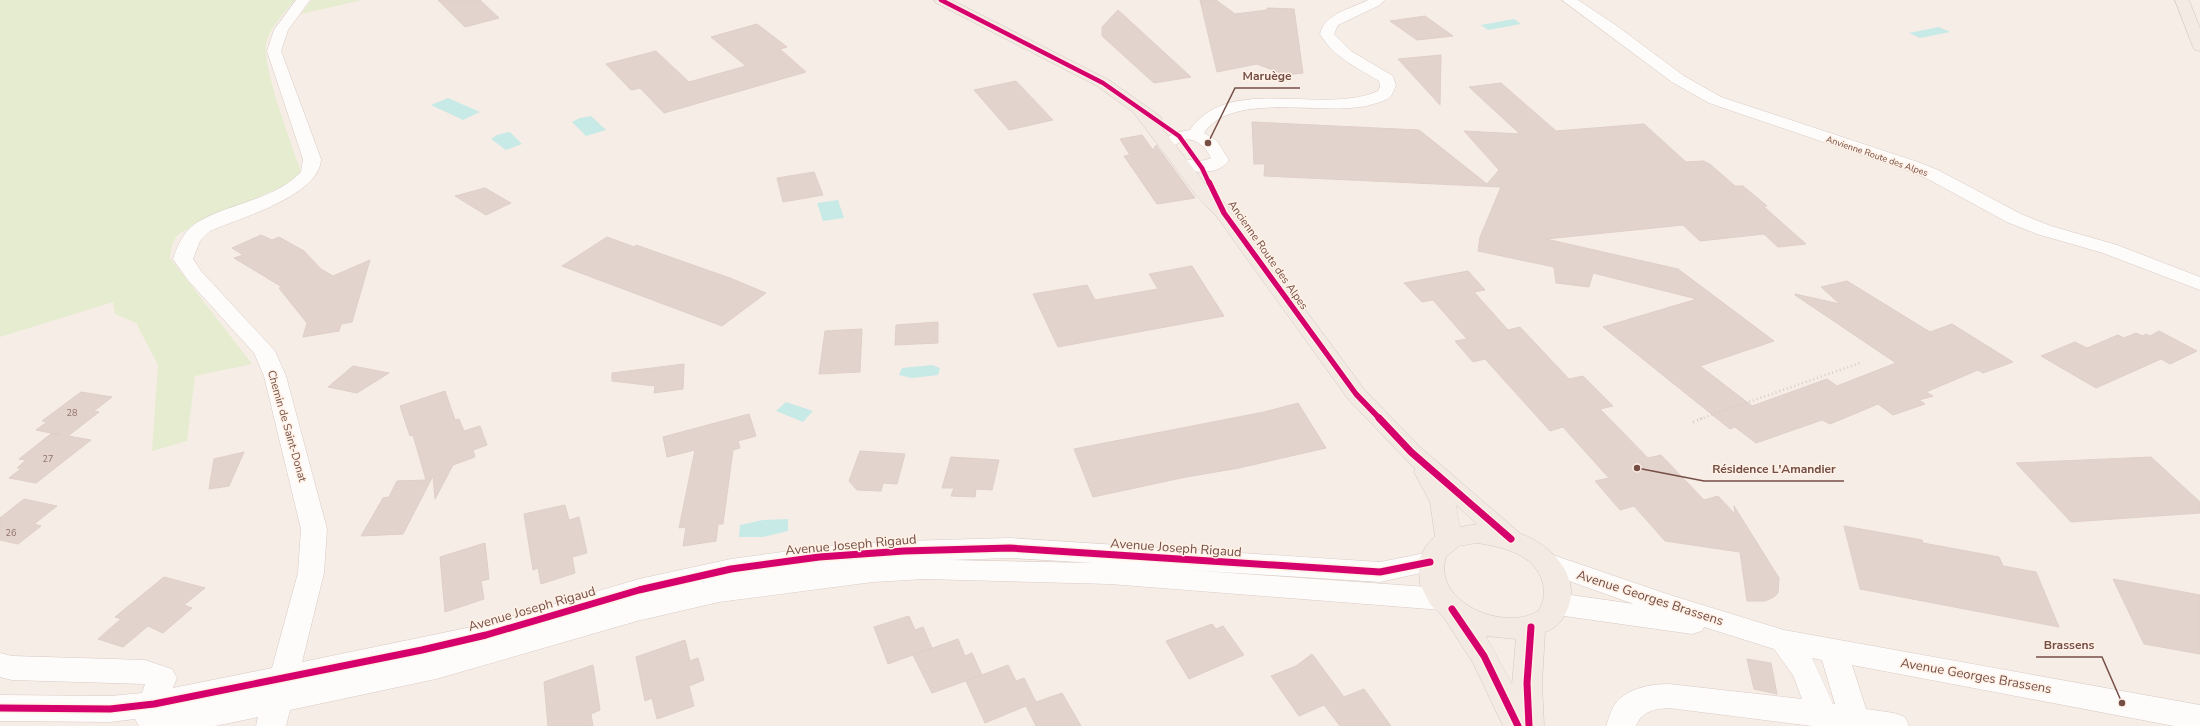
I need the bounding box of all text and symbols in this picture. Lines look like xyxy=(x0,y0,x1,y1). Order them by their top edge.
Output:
callout: Maruège xyxy=(1235,64,1300,88)
text: Maruège xyxy=(1243,68,1292,84)
street label: Anvienne Route des Alpes xyxy=(1824,133,1930,179)
street label: Ancienne Route des Alpes xyxy=(1225,197,1311,313)
street label: Chemin de Saint-Donat xyxy=(264,368,310,484)
house number: 28 xyxy=(67,407,77,419)
house number: 27 xyxy=(43,453,53,465)
callout: Résidence L'Amandier xyxy=(1704,457,1844,481)
text: Résidence L'Amandier xyxy=(1712,461,1836,477)
house number: 26 xyxy=(6,527,16,539)
street label: Avenue Joseph Rigaud xyxy=(785,530,917,560)
street label: Avenue Joseph Rigaud xyxy=(1110,534,1242,562)
street label: Avenue Georges Brassens xyxy=(1574,566,1726,630)
street label: Avenue Joseph Rigaud xyxy=(466,582,598,636)
callout: Brassens xyxy=(2036,633,2102,657)
text: Brassens xyxy=(2044,637,2094,653)
street label: Avenue Georges Brassens xyxy=(1899,654,2053,698)

